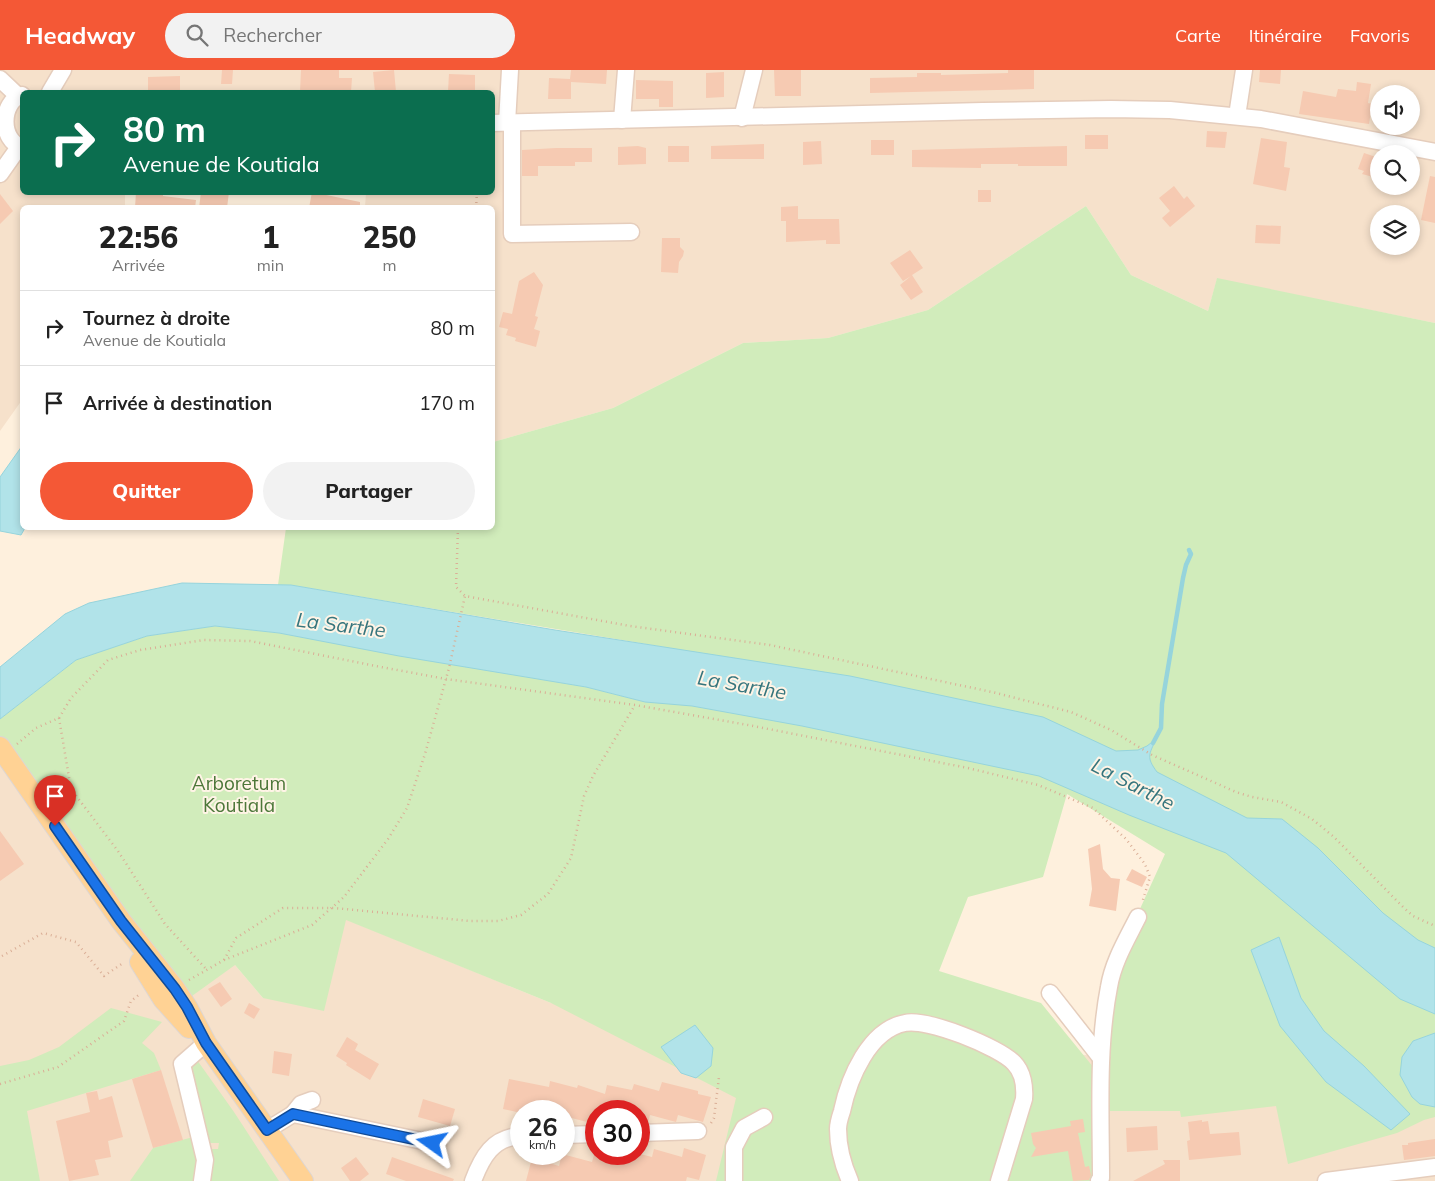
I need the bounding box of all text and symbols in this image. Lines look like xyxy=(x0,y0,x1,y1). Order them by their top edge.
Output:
search box xyxy=(165,13,515,58)
text: Headway xyxy=(25,20,135,50)
icon: search xyxy=(183,21,211,49)
text: Rechercher xyxy=(223,23,322,47)
text: Carte xyxy=(1175,24,1221,47)
text: Itinéraire xyxy=(1249,24,1322,47)
text: Favoris xyxy=(1350,24,1410,47)
map controls xyxy=(1370,85,1420,255)
button: sound xyxy=(1370,85,1420,135)
text: 80 m xyxy=(123,107,206,151)
icon: right xyxy=(40,110,105,175)
button: search xyxy=(1370,145,1420,195)
text: Avenue de Koutiala xyxy=(123,150,320,178)
button: layers xyxy=(1370,205,1420,255)
text: 22:56 xyxy=(98,218,178,256)
text: 1 xyxy=(261,218,279,256)
text: 250 xyxy=(363,218,417,256)
text: Arrivée xyxy=(112,255,165,275)
text: min xyxy=(257,255,284,275)
text: m xyxy=(382,255,397,275)
text: Tournez à droite xyxy=(83,306,230,330)
icon: right xyxy=(40,314,68,342)
text: 80 m xyxy=(431,316,475,340)
text: Avenue de Koutiala xyxy=(83,330,226,350)
icon: arrive xyxy=(40,389,68,417)
text: Arrivée à destination xyxy=(83,391,272,415)
text: 170 m xyxy=(419,391,475,415)
button: Quitter xyxy=(40,462,253,520)
button: Partager xyxy=(263,462,475,520)
water label: La Sarthe xyxy=(295,607,387,642)
water label: La Sarthe xyxy=(696,664,789,705)
water label: La Sarthe xyxy=(1087,752,1179,815)
park label: Arboretum Koutiala xyxy=(192,771,286,817)
pin xyxy=(34,775,76,826)
icon: arrive xyxy=(41,782,69,810)
speed limit sign: 30 xyxy=(585,1100,650,1165)
text: 26 xyxy=(527,1111,558,1142)
position arrow xyxy=(405,1116,457,1168)
text: km/h xyxy=(529,1137,556,1152)

